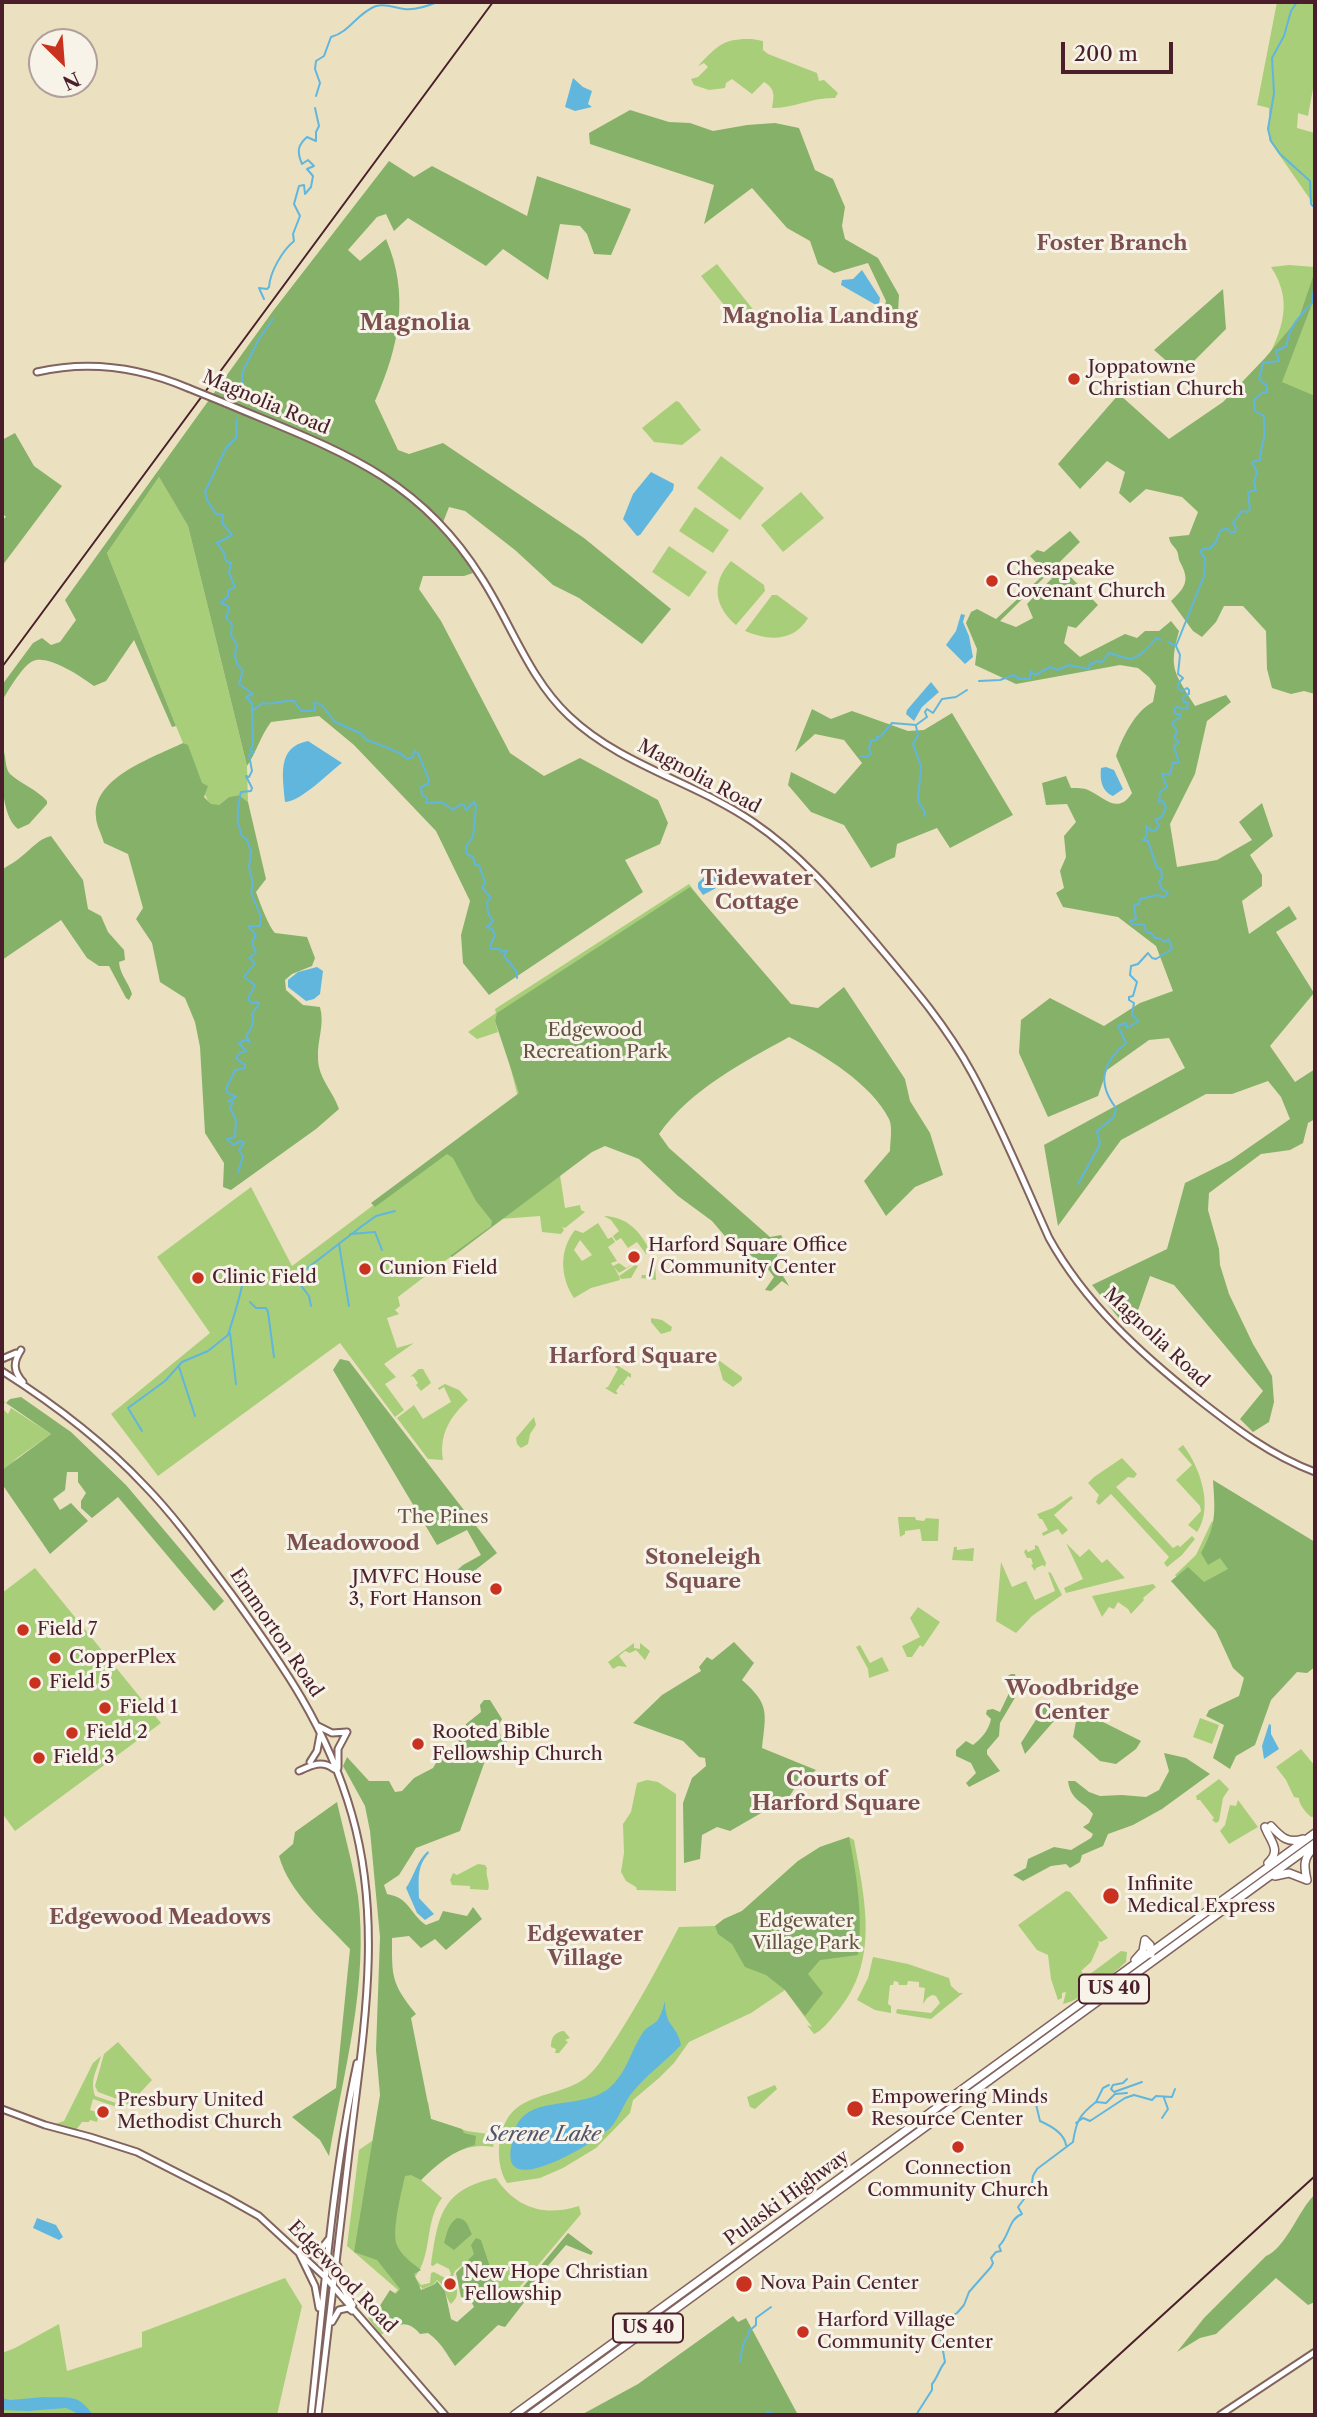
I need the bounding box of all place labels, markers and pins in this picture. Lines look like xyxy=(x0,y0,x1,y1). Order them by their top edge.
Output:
place label: Joppatowne Christian Church xyxy=(1088,357,1244,401)
marker: Joppatowne Christian Church xyxy=(1066,371,1082,387)
place label: Chesapeake Covenant Church xyxy=(1006,559,1166,603)
marker: Chesapeake Covenant Church xyxy=(984,573,1000,589)
place label: Harford Square Office / Community Center xyxy=(648,1235,847,1279)
marker: Harford Square Office / Community Center xyxy=(626,1249,642,1265)
place label: Cunion Field xyxy=(379,1258,498,1280)
marker: Cunion Field xyxy=(357,1261,373,1277)
place label: Clinic Field xyxy=(212,1267,317,1289)
marker: Clinic Field xyxy=(190,1270,206,1286)
place label: JMVFC House 3, Fort Hanson xyxy=(349,1567,482,1611)
marker: JMVFC House 3, Fort Hanson xyxy=(488,1581,504,1597)
place label: Field 7 xyxy=(37,1619,97,1641)
marker: Field 7 xyxy=(15,1622,31,1638)
place label: CopperPlex xyxy=(69,1647,176,1669)
marker: CopperPlex xyxy=(47,1650,63,1666)
place label: Field 5 xyxy=(49,1672,110,1694)
marker: Field 5 xyxy=(27,1675,43,1691)
place label: Field 1 xyxy=(119,1697,178,1719)
marker: Field 1 xyxy=(97,1700,113,1716)
place label: Field 2 xyxy=(86,1722,148,1744)
place label: Rooted Bible Fellowship Church xyxy=(432,1722,603,1766)
marker: Field 2 xyxy=(64,1725,80,1741)
marker: Rooted Bible Fellowship Church xyxy=(410,1736,426,1752)
place label: Field 3 xyxy=(53,1747,114,1769)
marker: Field 3 xyxy=(31,1750,47,1766)
place label: Infinite Medical Express xyxy=(1127,1874,1275,1918)
marker: Infinite Medical Express xyxy=(1101,1886,1121,1906)
place label: Empowering Minds Resource Center xyxy=(871,2087,1048,2131)
place label: Presbury United Methodist Church xyxy=(117,2090,282,2134)
marker: Empowering Minds Resource Center xyxy=(845,2099,865,2119)
marker: Presbury United Methodist Church xyxy=(95,2104,111,2120)
marker: Connection Community Church xyxy=(950,2139,966,2155)
place label: Connection Community Church xyxy=(867,2158,1049,2202)
place label: New Hope Christian Fellowship xyxy=(464,2262,648,2306)
place label: Nova Pain Center xyxy=(760,2273,919,2295)
marker: Nova Pain Center xyxy=(734,2274,754,2294)
marker: New Hope Christian Fellowship xyxy=(442,2276,458,2292)
place label: Harford Village Community Center xyxy=(817,2310,993,2354)
marker: Harford Village Community Center xyxy=(795,2324,811,2340)

